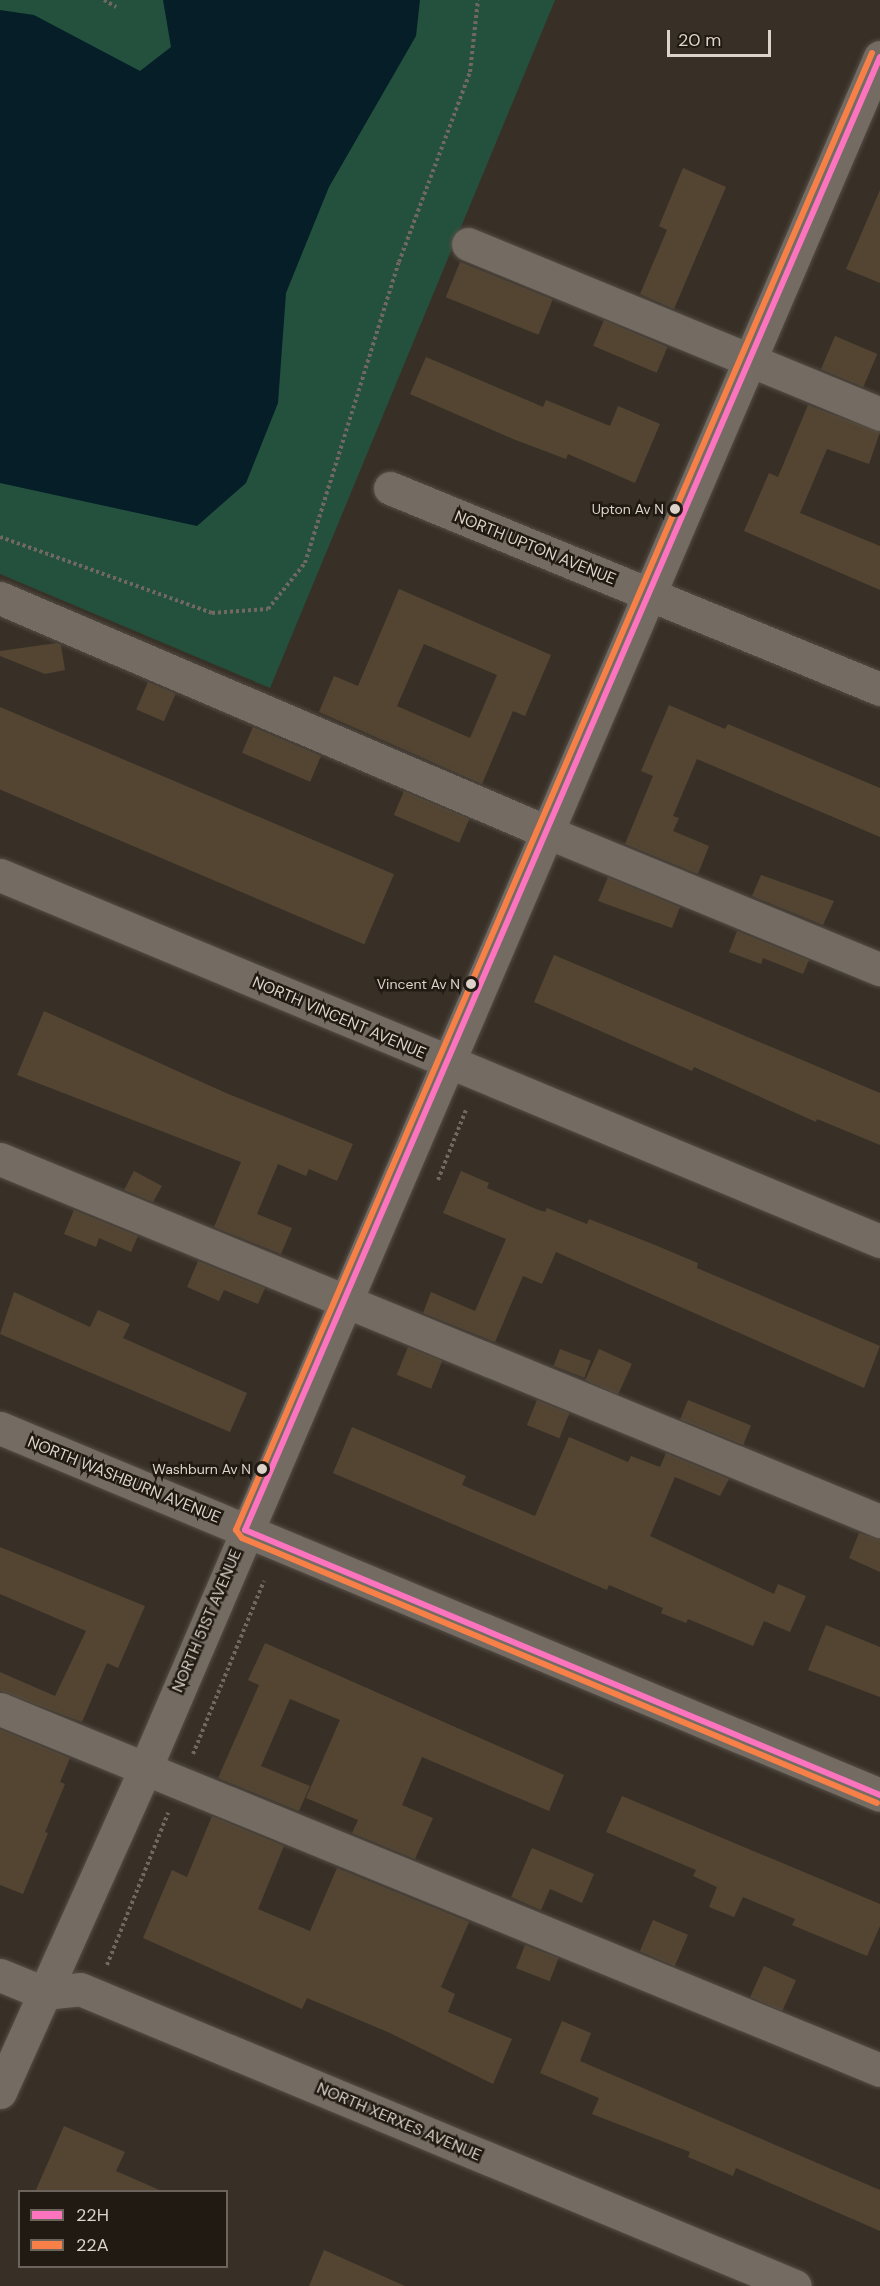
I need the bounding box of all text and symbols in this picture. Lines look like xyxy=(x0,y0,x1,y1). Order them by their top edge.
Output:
scale bar xyxy=(670,18,774,56)
text: 20 m xyxy=(678,28,721,52)
place label: Upton Av N xyxy=(592,501,664,517)
marker: Upton Av N xyxy=(669,503,681,515)
street label: NORTH UPTON AVENUE xyxy=(452,507,618,589)
street label: NORTH VINCENT AVENUE xyxy=(249,973,429,1063)
place label: Vincent Av N xyxy=(377,976,460,992)
marker: Vincent Av N xyxy=(465,978,477,990)
street label: NORTH WASHBURN AVENUE xyxy=(25,1432,223,1528)
place label: Washburn Av N xyxy=(152,1461,251,1477)
marker: Washburn Av N xyxy=(256,1463,268,1475)
street label: NORTH 51ST AVENUE xyxy=(168,1547,246,1695)
street label: NORTH XERXES AVENUE xyxy=(314,2079,484,2165)
legend xyxy=(18,2190,228,2268)
text: 22H xyxy=(76,2203,109,2227)
text: 22A xyxy=(76,2233,109,2257)

